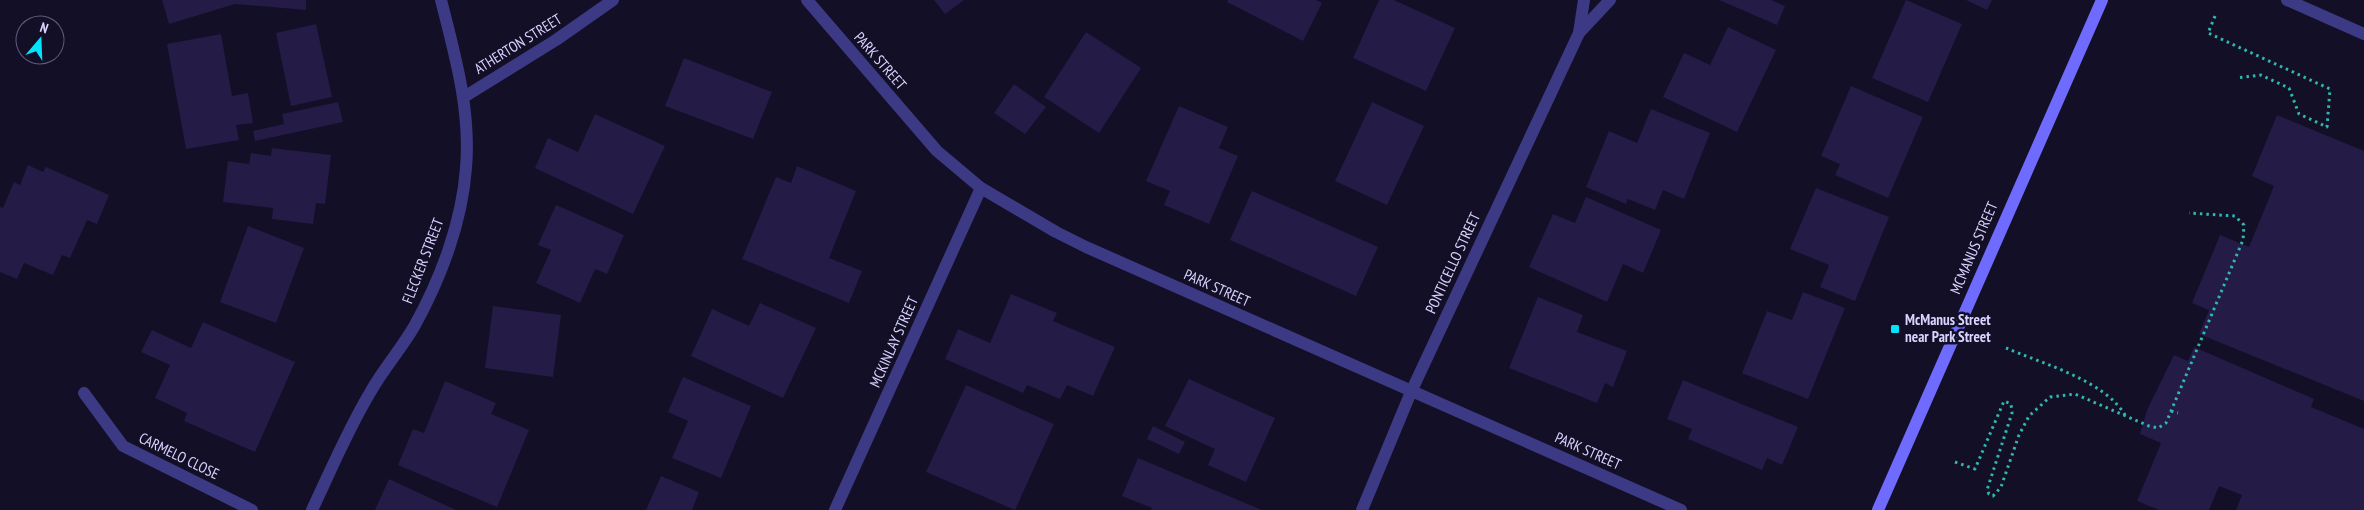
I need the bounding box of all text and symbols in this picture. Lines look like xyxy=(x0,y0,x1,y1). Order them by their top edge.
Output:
street label: ATHERTON STREET xyxy=(471,9,565,78)
north arrow xyxy=(15,15,65,65)
text: N xyxy=(38,18,51,37)
street label: PARK STREET xyxy=(850,28,911,94)
street label: MCMANUS STREET xyxy=(1946,199,2002,297)
street label: PONTICELLO STREET xyxy=(1421,209,1484,316)
street label: FLECKER STREET xyxy=(398,215,448,306)
street label: PARK STREET xyxy=(1181,265,1253,311)
street label: MCKINLAY STREET xyxy=(865,293,922,390)
place label: McManus Street near Park Street xyxy=(1905,310,1991,346)
marker: McManus Street near Park Street xyxy=(1889,323,1901,335)
street label: CARMELO CLOSE xyxy=(136,428,222,483)
street label: PARK STREET xyxy=(1552,428,1624,474)

